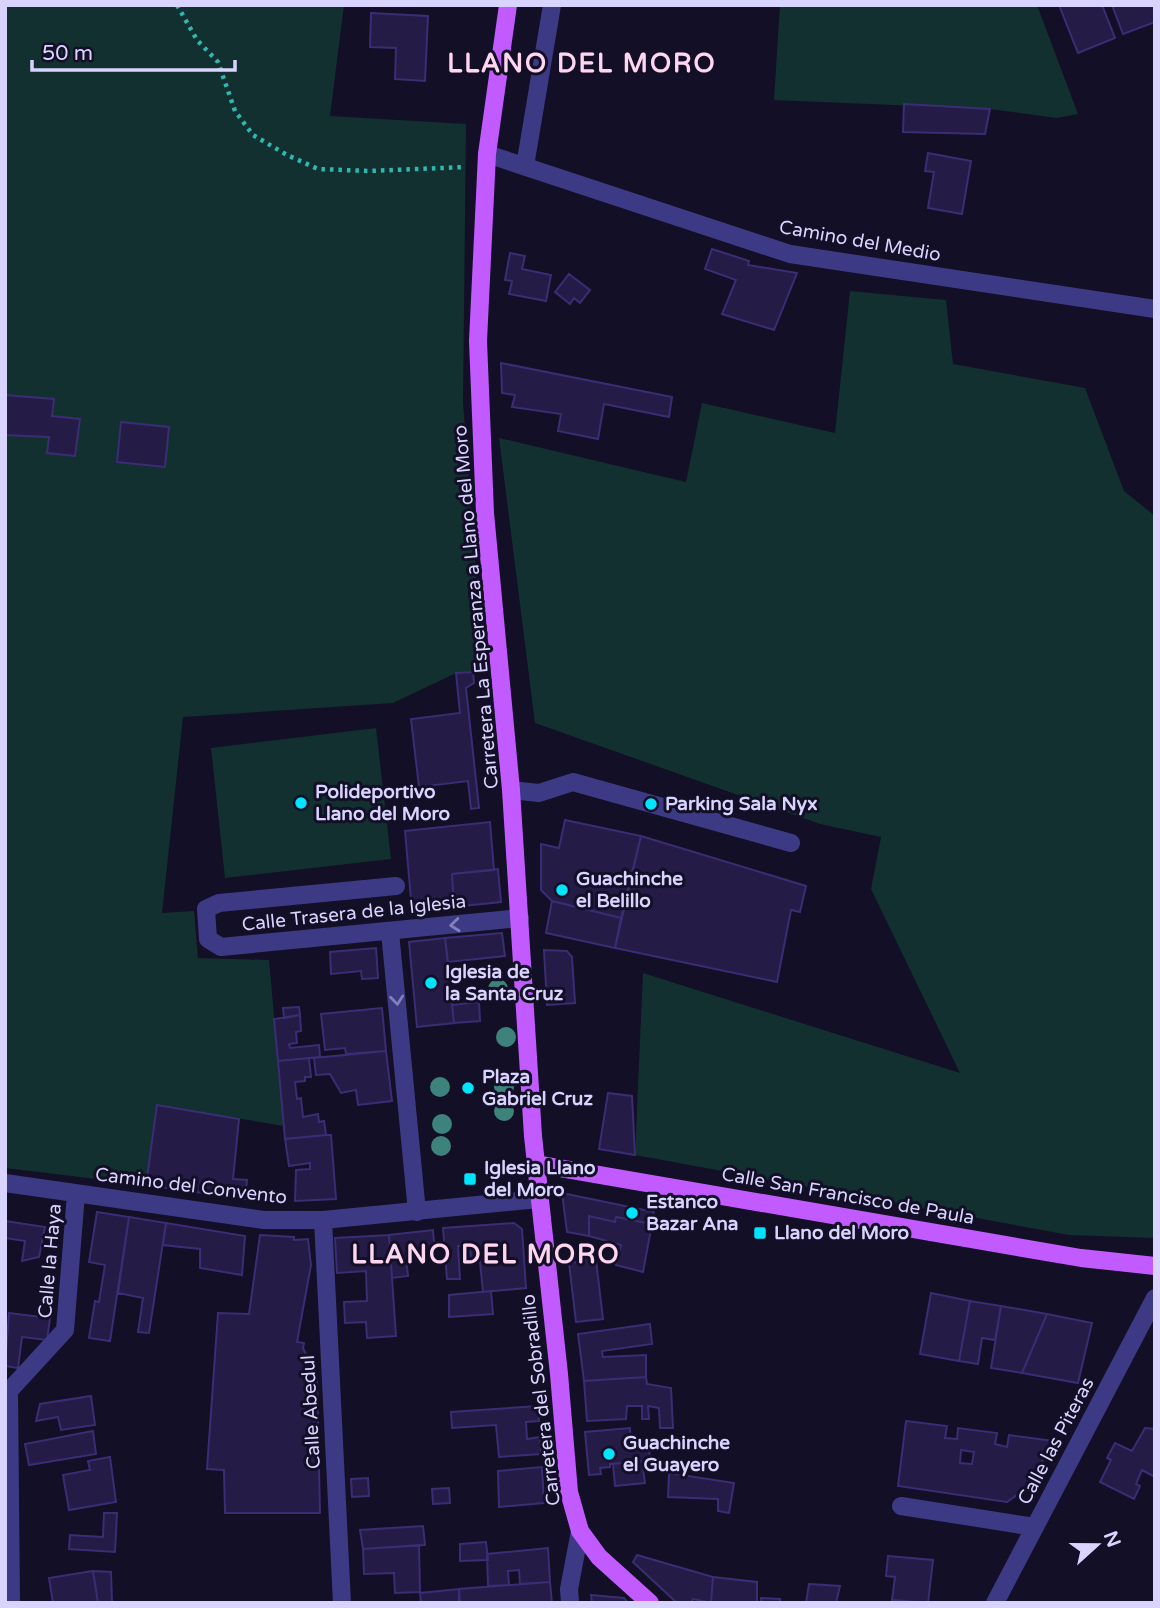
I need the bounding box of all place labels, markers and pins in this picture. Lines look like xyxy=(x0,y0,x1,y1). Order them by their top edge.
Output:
place label: Polideportivo Llano del Moro xyxy=(315,781,450,825)
place label: Parking Sala Nyx xyxy=(665,793,817,816)
marker: Polideportivo Llano del Moro xyxy=(293,795,309,811)
marker: Parking Sala Nyx xyxy=(643,796,659,812)
place label: Guachinche el Belillo xyxy=(576,868,683,912)
marker: Guachinche el Belillo xyxy=(554,882,570,898)
place label: Iglesia de la Santa Cruz xyxy=(445,961,564,1005)
marker: Iglesia de la Santa Cruz xyxy=(423,975,439,991)
place label: Plaza Gabriel Cruz xyxy=(482,1066,593,1110)
marker: Plaza Gabriel Cruz xyxy=(460,1080,476,1096)
place label: Iglesia Llano del Moro xyxy=(484,1157,596,1201)
marker: Iglesia Llano del Moro xyxy=(462,1171,478,1187)
place label: Estanco Bazar Ana xyxy=(646,1191,739,1235)
marker: Estanco Bazar Ana xyxy=(624,1205,640,1221)
place label: Llano del Moro xyxy=(774,1222,909,1244)
marker: Llano del Moro xyxy=(752,1225,768,1241)
place label: Guachinche el Guayero xyxy=(623,1432,730,1477)
marker: Guachinche el Guayero xyxy=(601,1446,617,1462)

